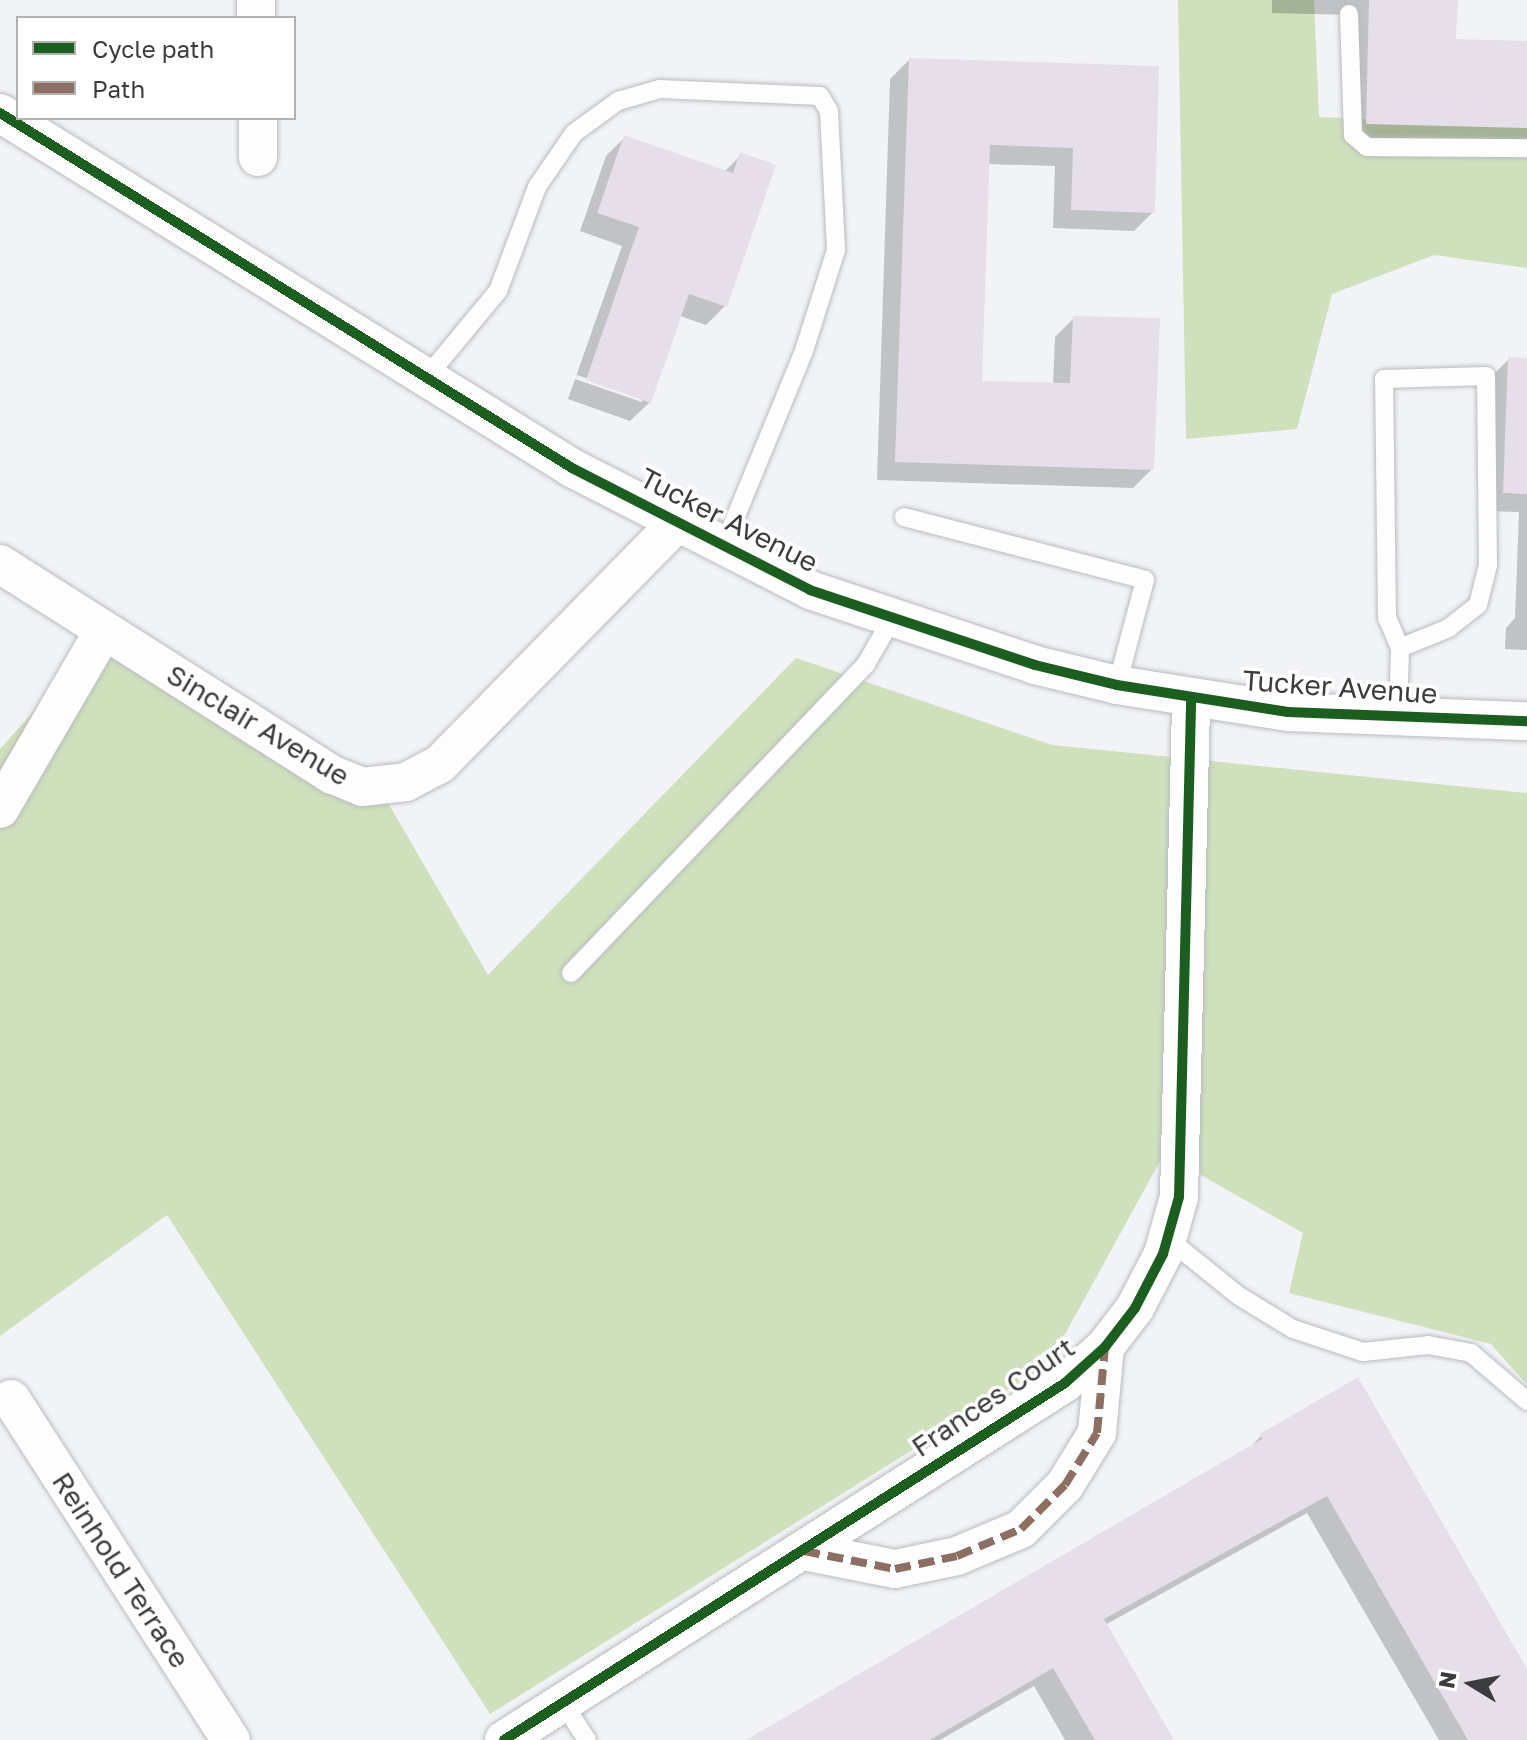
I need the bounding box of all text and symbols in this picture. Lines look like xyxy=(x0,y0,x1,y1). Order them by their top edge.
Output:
legend xyxy=(16,16,296,120)
text: Cycle path xyxy=(92,34,214,63)
text: Path xyxy=(92,74,145,103)
street label: Tucker Avenue xyxy=(634,461,824,579)
street label: Sinclair Avenue xyxy=(161,657,355,793)
street label: Tucker Avenue xyxy=(1241,663,1439,711)
street label: Frances Court xyxy=(905,1330,1081,1464)
street label: Reinhold Terrace xyxy=(45,1466,197,1674)
north arrow xyxy=(1431,1644,1511,1724)
text: N xyxy=(1432,1669,1462,1690)

